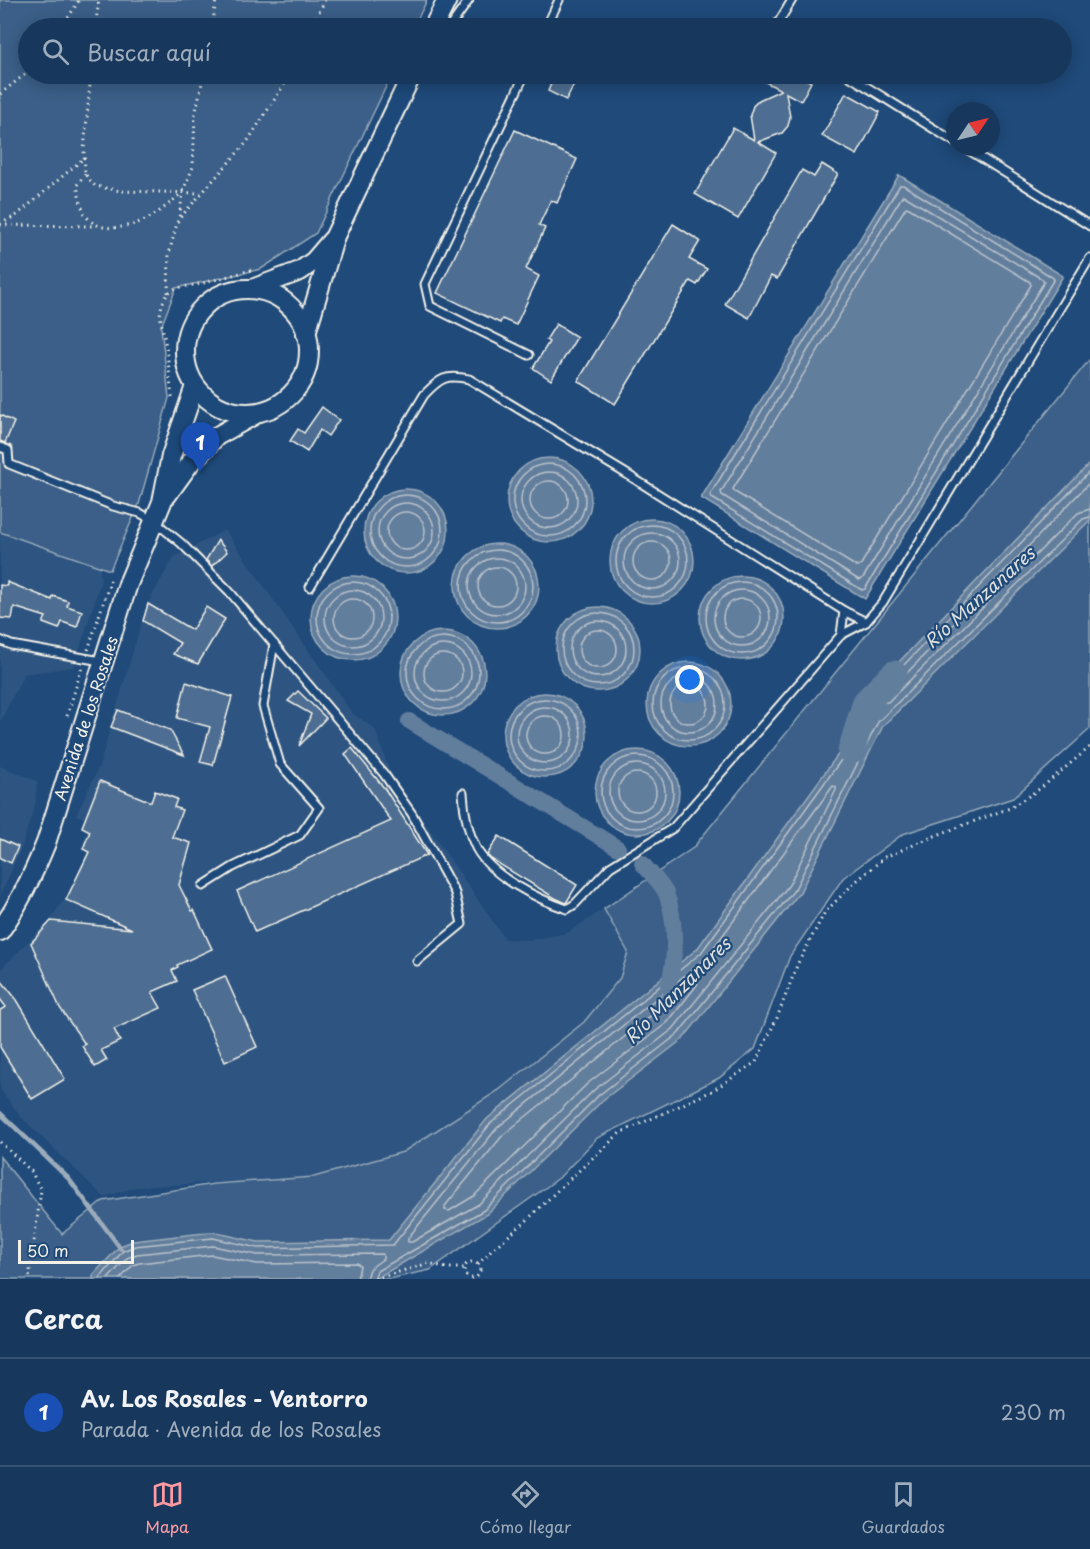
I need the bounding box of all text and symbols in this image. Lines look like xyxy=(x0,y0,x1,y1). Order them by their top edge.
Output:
search box xyxy=(18,18,1072,84)
icon: search xyxy=(39,35,72,68)
text: Buscar aquí xyxy=(87,35,211,68)
north arrow xyxy=(946,102,1000,156)
pin: 1 xyxy=(180,422,220,472)
water label: Río Manzanares xyxy=(918,539,1042,654)
street label: Avenida de los Rosales xyxy=(47,633,123,803)
your location xyxy=(675,665,704,694)
water label: Río Manzanares xyxy=(618,929,738,1049)
scale bar xyxy=(18,1237,134,1264)
text: 50 m xyxy=(27,1238,68,1262)
text: Cerca xyxy=(24,1299,103,1338)
text: Av. Los Rosales - Ventorro xyxy=(81,1381,368,1414)
text: 1 xyxy=(39,1397,48,1427)
text: 230 m xyxy=(1001,1397,1066,1427)
text: Parada · Avenida de los Rosales xyxy=(81,1414,381,1444)
tab: Mapa xyxy=(145,1478,189,1538)
tab: Cómo llegar xyxy=(480,1478,571,1538)
tab: Guardados xyxy=(862,1478,945,1538)

